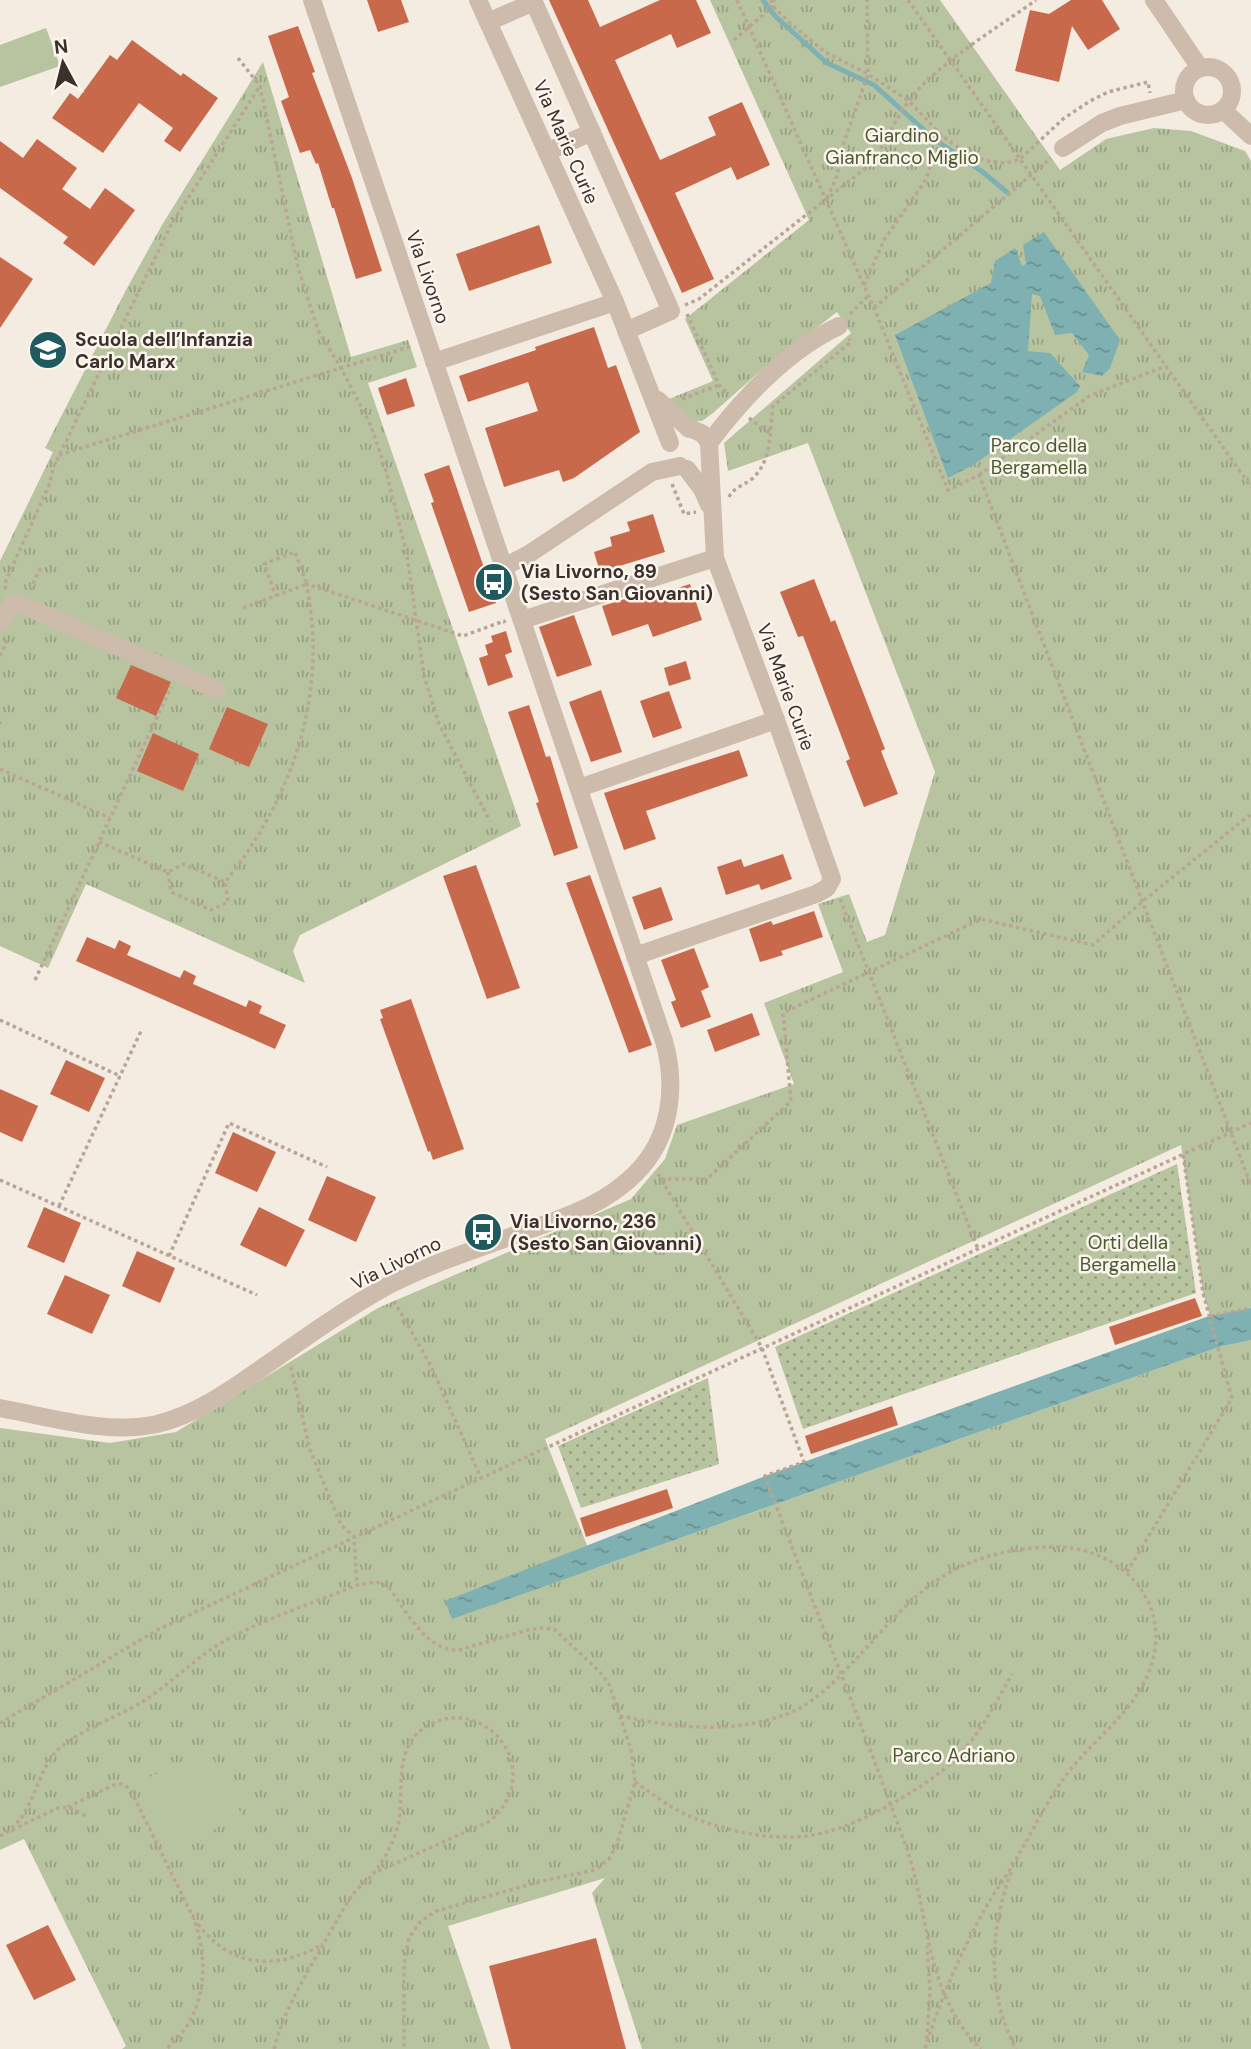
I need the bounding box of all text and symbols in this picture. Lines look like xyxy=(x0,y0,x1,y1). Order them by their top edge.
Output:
north arrow xyxy=(28,28,98,98)
text: N xyxy=(53,33,69,60)
street label: Via Marie Curie xyxy=(527,76,605,208)
park label: Giardino Gianfranco Miglio xyxy=(825,123,979,170)
street label: Via Livorno xyxy=(400,227,456,327)
place label: Scuola dell’Infanzia Carlo Marx xyxy=(75,327,253,374)
school or university icon: Scuola dell’Infanzia Carlo Marx xyxy=(27,329,69,371)
park label: Parco della Bergamella xyxy=(991,433,1087,480)
place label: Via Livorno, 89 (Sesto San Giovanni) xyxy=(521,559,713,606)
bus stop icon: Via Livorno, 89 (Sesto San Giovanni) xyxy=(473,561,515,603)
street label: Via Marie Curie xyxy=(751,620,821,754)
place label: Via Livorno, 236 (Sesto San Giovanni) xyxy=(510,1209,702,1256)
bus stop icon: Via Livorno, 236 (Sesto San Giovanni) xyxy=(462,1211,504,1253)
street label: Via Livorno xyxy=(347,1230,445,1296)
park label: Orti della Bergamella xyxy=(1080,1230,1176,1277)
park label: Parco Adriano xyxy=(893,1743,1015,1768)

